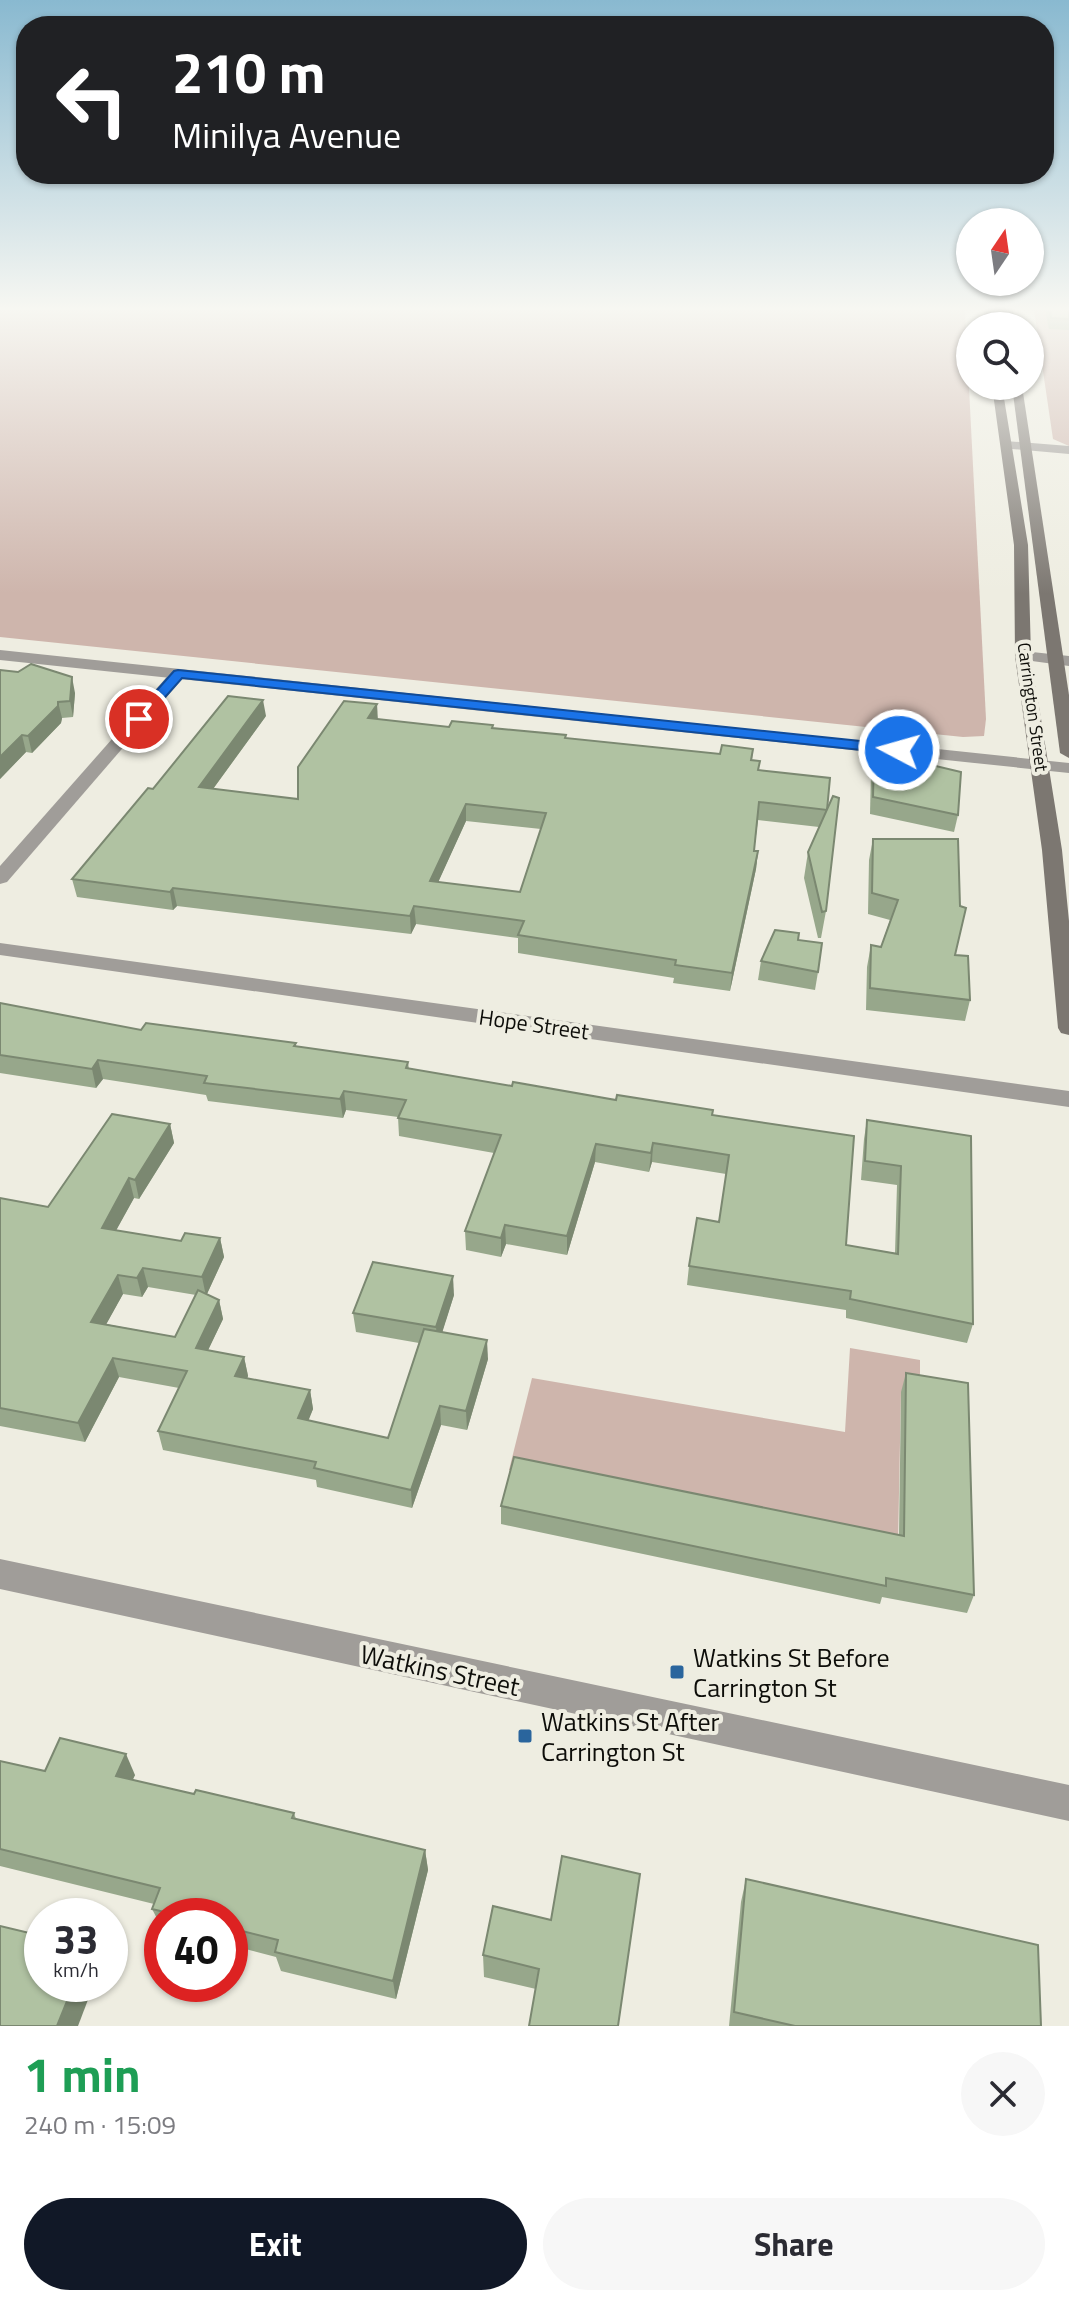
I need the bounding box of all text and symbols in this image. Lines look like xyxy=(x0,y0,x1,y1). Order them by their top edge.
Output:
text: 210 m xyxy=(172,30,325,115)
icon: left xyxy=(40,48,144,152)
text: Minilya Avenue xyxy=(172,107,401,162)
north arrow xyxy=(956,208,1044,296)
map controls xyxy=(956,208,1044,400)
button: search xyxy=(956,312,1044,400)
street label: Carrington Street xyxy=(1011,641,1056,774)
pin xyxy=(105,685,173,753)
icon: arrive xyxy=(117,697,161,741)
position arrow xyxy=(857,708,941,792)
street label: Hope Street xyxy=(477,999,591,1049)
street label: Watkins Street xyxy=(357,1634,523,1706)
place label: Watkins St Before Carrington St xyxy=(693,1638,890,1707)
marker: Watkins St Before Carrington St xyxy=(668,1663,686,1681)
place label: Watkins St After Carrington St xyxy=(541,1702,720,1771)
marker: Watkins St After Carrington St xyxy=(516,1727,534,1745)
speed limit sign: 40 xyxy=(144,1898,248,2002)
text: 33 xyxy=(54,1909,98,1970)
text: km/h xyxy=(53,1954,99,1985)
text: 1 min xyxy=(24,2038,141,2111)
button: close xyxy=(961,2052,1045,2136)
text: 240 m · 15:09 xyxy=(24,2105,176,2144)
button: Exit xyxy=(24,2198,527,2290)
button: Share xyxy=(543,2198,1045,2290)

